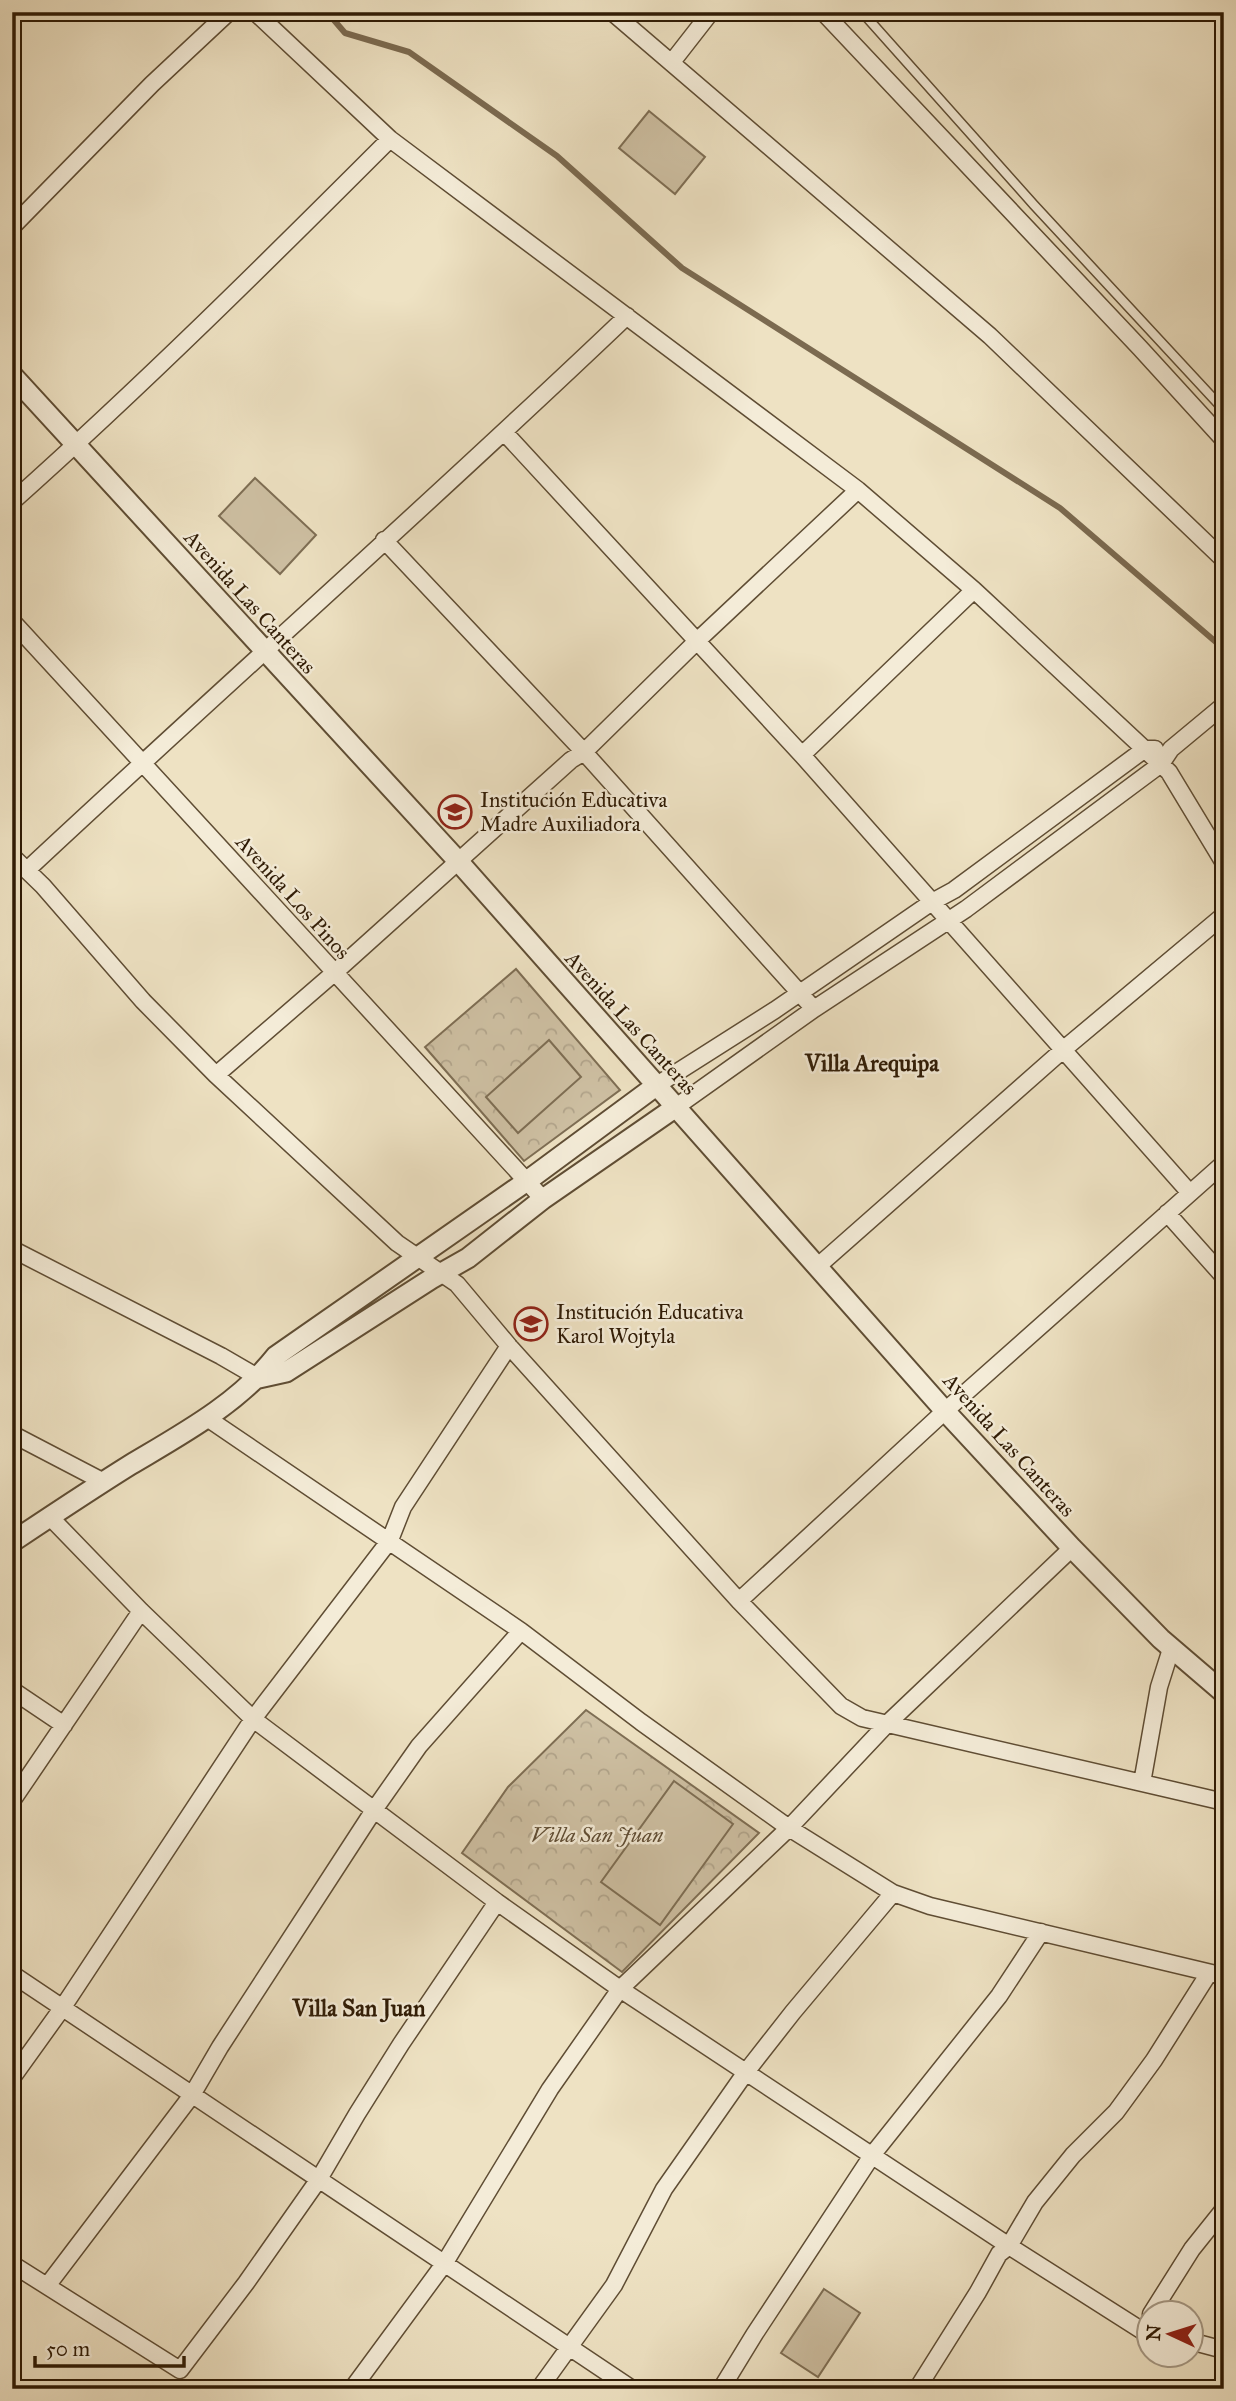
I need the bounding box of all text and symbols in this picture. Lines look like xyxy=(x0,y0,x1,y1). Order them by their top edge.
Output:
street label: Avenida Las Canteras xyxy=(178,524,321,679)
place label: Institución Educativa Madre Auxiliadora xyxy=(480,787,667,837)
school or university icon: Institución Educativa Madre Auxiliadora xyxy=(436,793,474,831)
street label: Avenida Los Pinos xyxy=(230,829,356,965)
street label: Avenida Las Canteras xyxy=(559,945,702,1100)
district label: Villa Arequipa xyxy=(804,1049,940,1078)
place label: Institución Educativa Karol Wojtyla xyxy=(556,1299,743,1349)
school or university icon: Institución Educativa Karol Wojtyla xyxy=(512,1305,550,1343)
street label: Avenida Las Canteras xyxy=(937,1367,1080,1522)
park label: Villa San Juan xyxy=(531,1822,663,1848)
district label: Villa San Juan xyxy=(292,1994,426,2023)
north arrow xyxy=(1134,2300,1204,2370)
scale bar xyxy=(35,2324,184,2368)
text: N xyxy=(1142,2324,1166,2342)
text: 50 m xyxy=(46,2336,91,2362)

